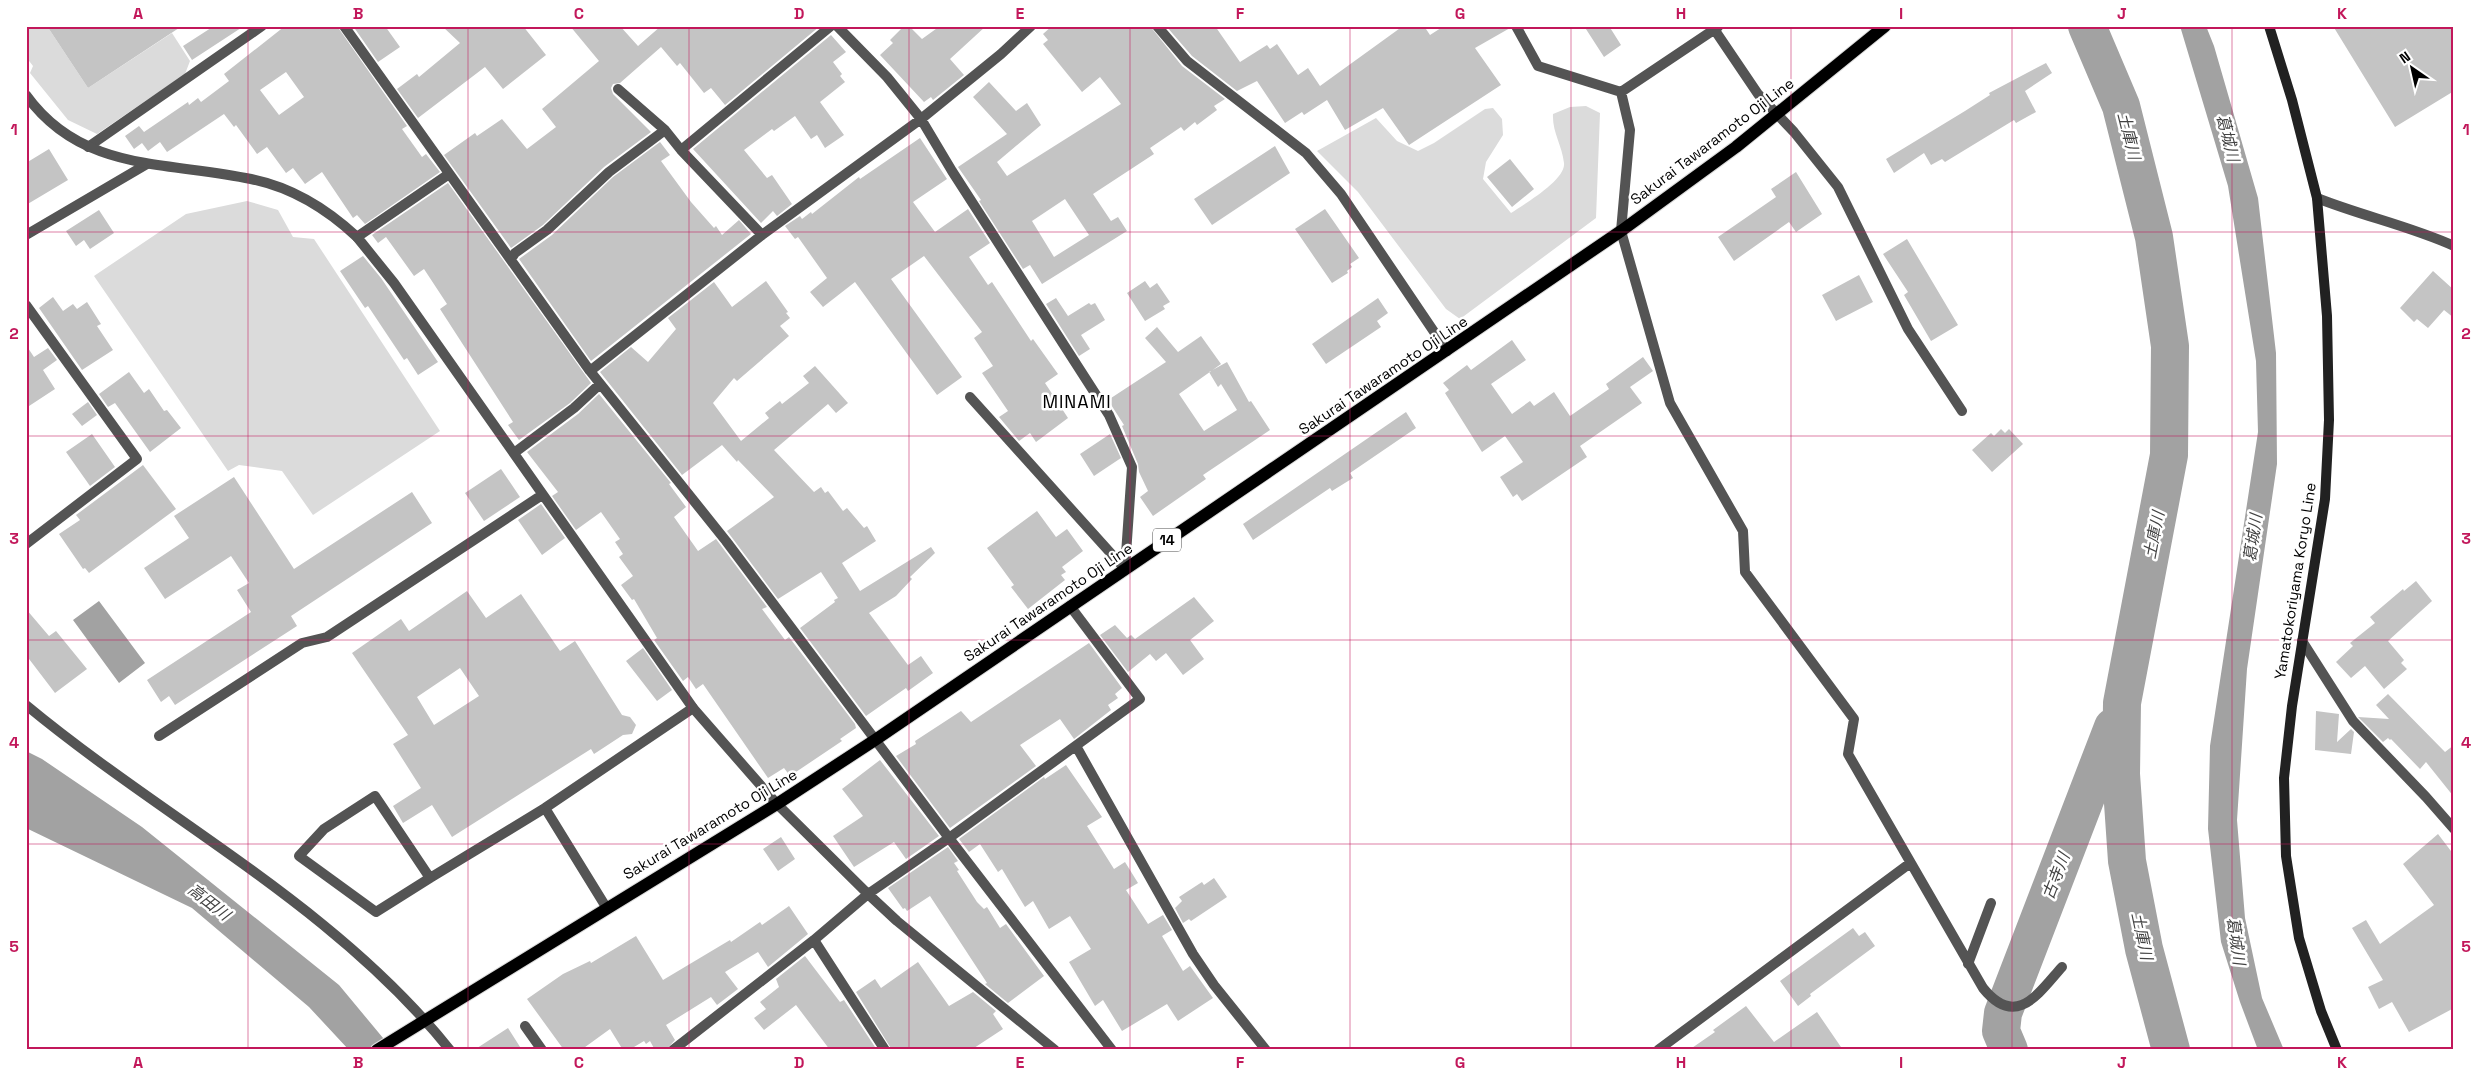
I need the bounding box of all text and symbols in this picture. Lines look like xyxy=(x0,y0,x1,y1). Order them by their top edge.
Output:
text: A xyxy=(133,3,143,24)
text: B xyxy=(353,3,363,24)
text: C xyxy=(574,3,584,24)
text: D xyxy=(794,3,804,24)
text: E xyxy=(1016,3,1025,24)
text: F xyxy=(1236,3,1245,24)
text: G xyxy=(1455,3,1465,24)
text: H xyxy=(1676,3,1686,24)
text: I xyxy=(1899,3,1903,24)
text: J xyxy=(2117,3,2127,24)
text: K xyxy=(2337,3,2347,24)
north arrow xyxy=(2388,42,2438,92)
text: N xyxy=(2396,47,2414,67)
street label: Sakurai Tawaramoto Oji Line xyxy=(1627,73,1798,209)
water label: 土庫川 xyxy=(2113,110,2145,164)
water label: 葛城川 xyxy=(2212,112,2244,166)
text: 1 xyxy=(10,119,18,140)
text: 1 xyxy=(2462,119,2470,140)
street label: Sakurai Tawaramoto Oji Line xyxy=(1295,311,1471,439)
text: 2 xyxy=(9,323,19,344)
text: 2 xyxy=(2461,323,2471,344)
district label: MINAMI xyxy=(1042,390,1112,413)
street label: Yamatokoriyama Koryo Line xyxy=(2270,481,2320,681)
water label: 土庫川 xyxy=(2139,507,2169,561)
water label: 葛城川 xyxy=(2239,511,2267,563)
text: 3 xyxy=(9,528,19,549)
road number: 14 xyxy=(1153,528,1181,552)
text: 3 xyxy=(2461,528,2471,549)
street label: Sakurai Tawaramoto Oji Line xyxy=(960,538,1136,666)
text: 4 xyxy=(9,732,19,753)
text: 4 xyxy=(2461,732,2471,753)
street label: Sakurai Tawaramoto Oji Line xyxy=(620,764,801,884)
water label: 古寺川 xyxy=(2038,848,2075,902)
water label: 高田川 xyxy=(184,879,236,926)
water label: 土庫川 xyxy=(2127,910,2158,964)
water label: 葛城川 xyxy=(2222,916,2250,968)
text: 5 xyxy=(9,936,19,957)
text: 5 xyxy=(2461,936,2471,957)
text: A xyxy=(133,1052,143,1073)
text: B xyxy=(353,1052,363,1073)
text: C xyxy=(574,1052,584,1073)
text: D xyxy=(794,1052,804,1073)
text: E xyxy=(1016,1052,1025,1073)
text: F xyxy=(1236,1052,1245,1073)
text: G xyxy=(1455,1052,1465,1073)
text: H xyxy=(1676,1052,1686,1073)
text: I xyxy=(1899,1052,1903,1073)
text: J xyxy=(2117,1052,2127,1073)
text: K xyxy=(2337,1052,2347,1073)

